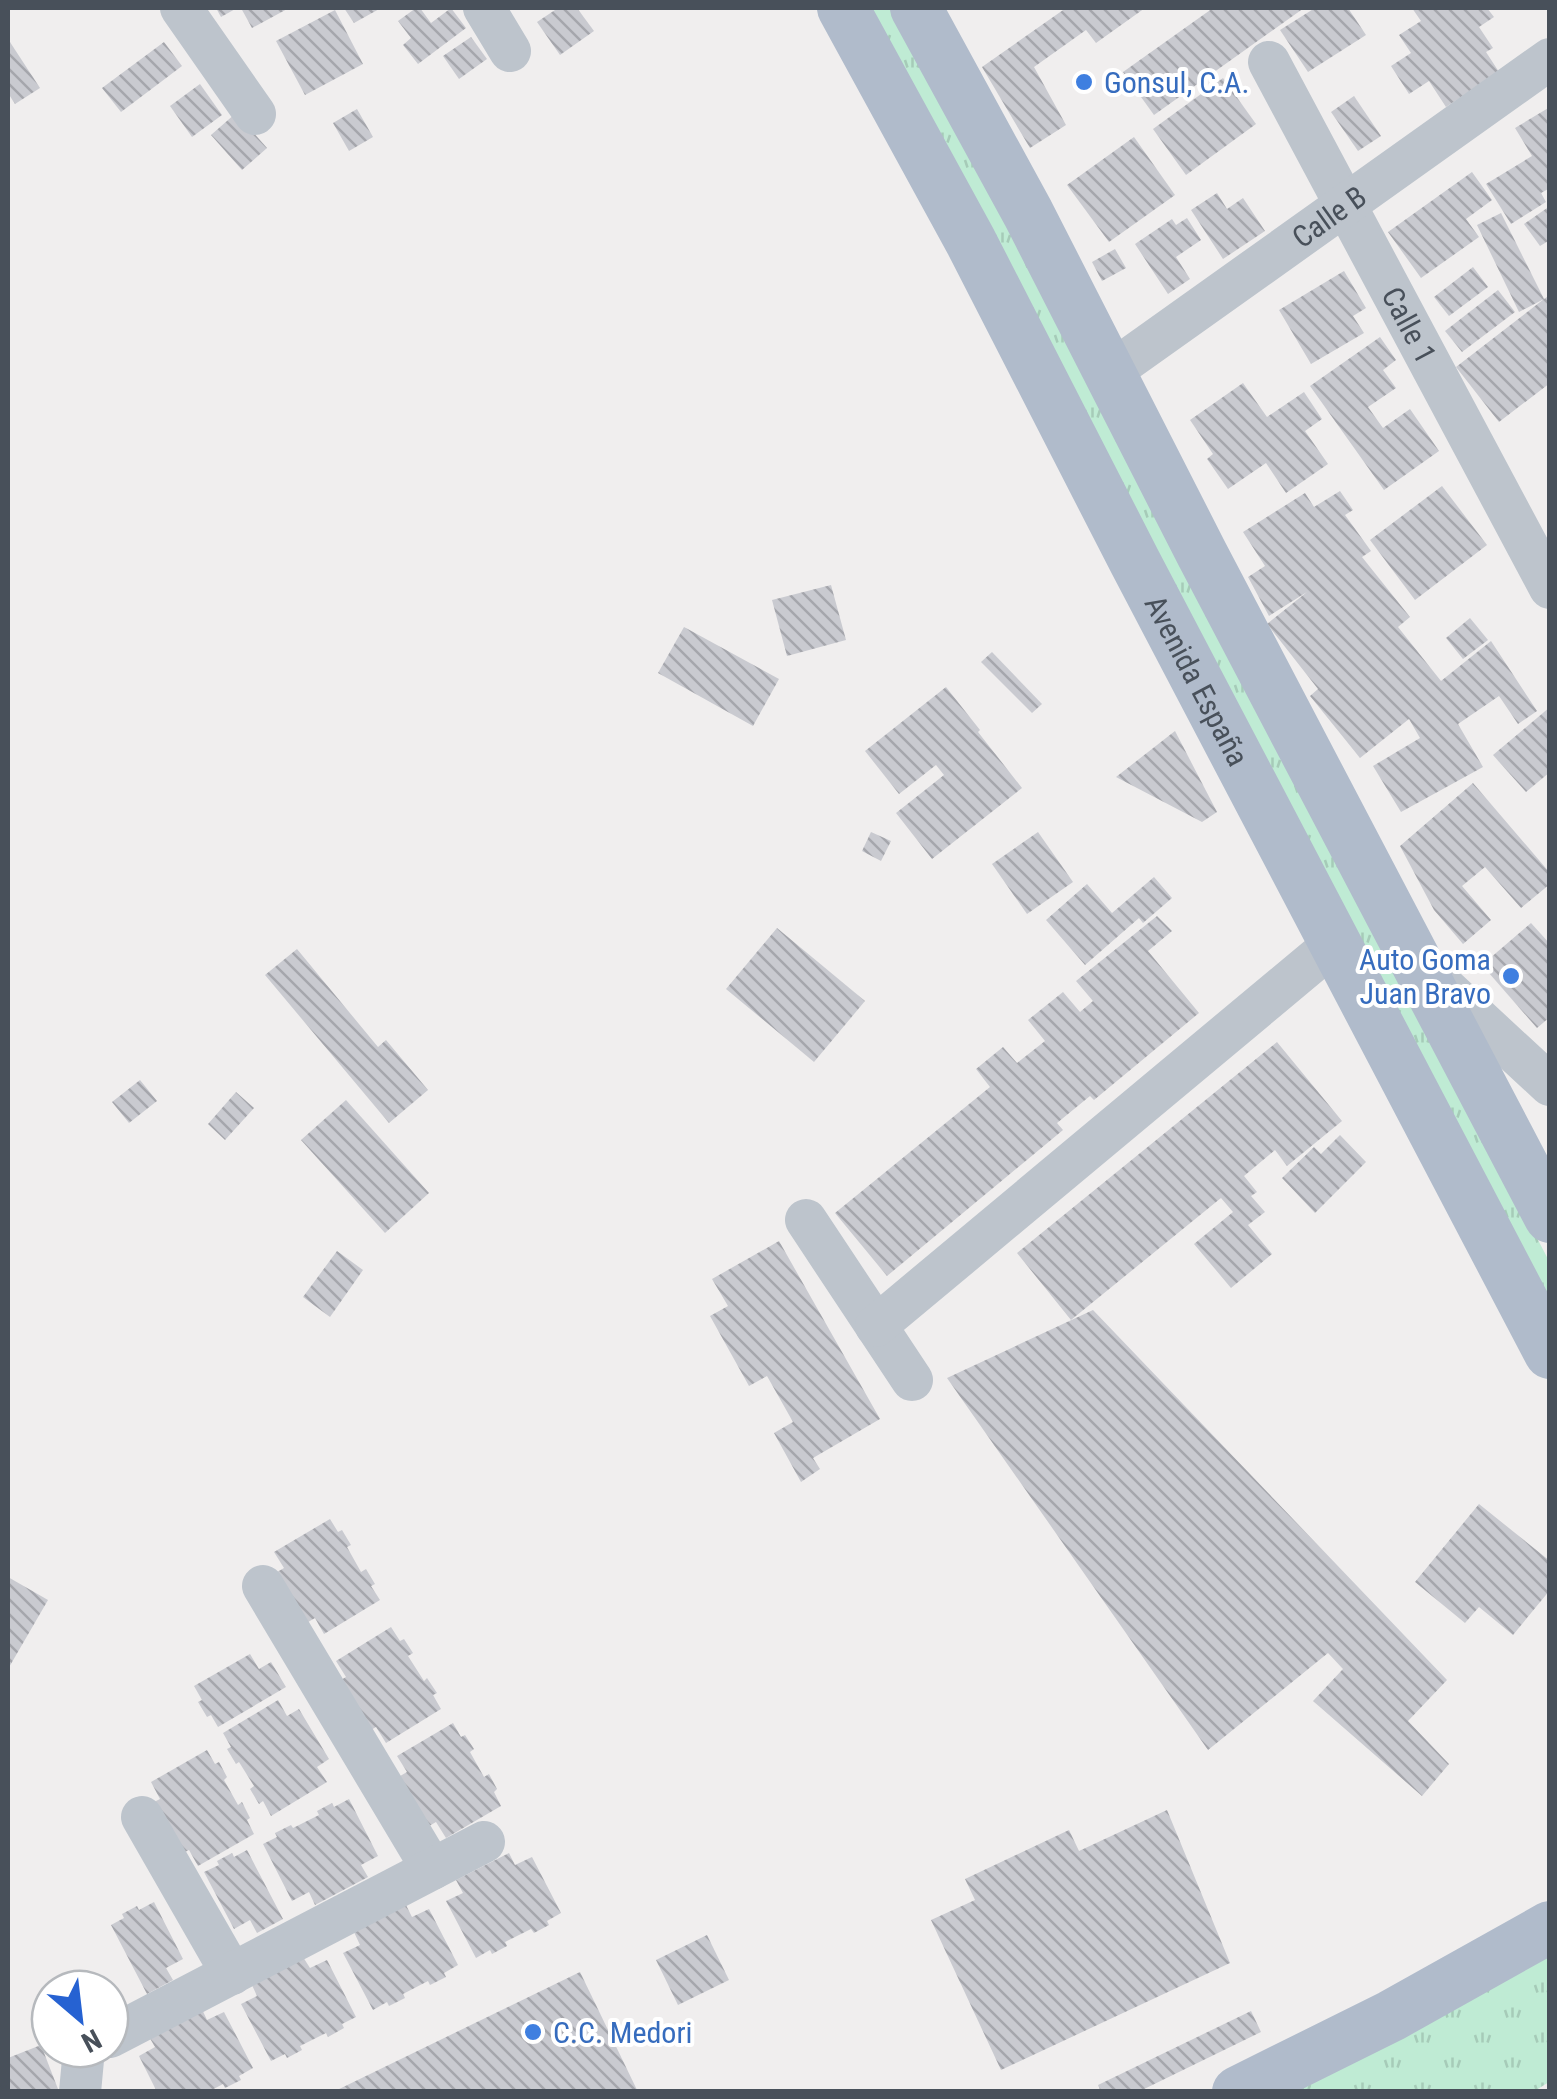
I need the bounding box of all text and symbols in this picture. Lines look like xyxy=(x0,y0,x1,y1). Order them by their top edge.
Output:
place label: Gonsul, C.A. xyxy=(1104,65,1249,100)
marker: Gonsul, C.A. xyxy=(1073,71,1095,93)
street label: Calle B xyxy=(1285,178,1373,255)
street label: Calle 1 xyxy=(1375,281,1444,369)
street label: Avenida España xyxy=(1138,589,1256,772)
place label: Auto Goma Juan Bravo xyxy=(1359,942,1491,1011)
marker: Auto Goma Juan Bravo xyxy=(1500,965,1522,987)
north arrow xyxy=(30,1969,130,2069)
place label: C.C. Medori xyxy=(553,2015,692,2050)
marker: C.C. Medori xyxy=(522,2021,544,2043)
text: N xyxy=(76,2022,107,2059)

